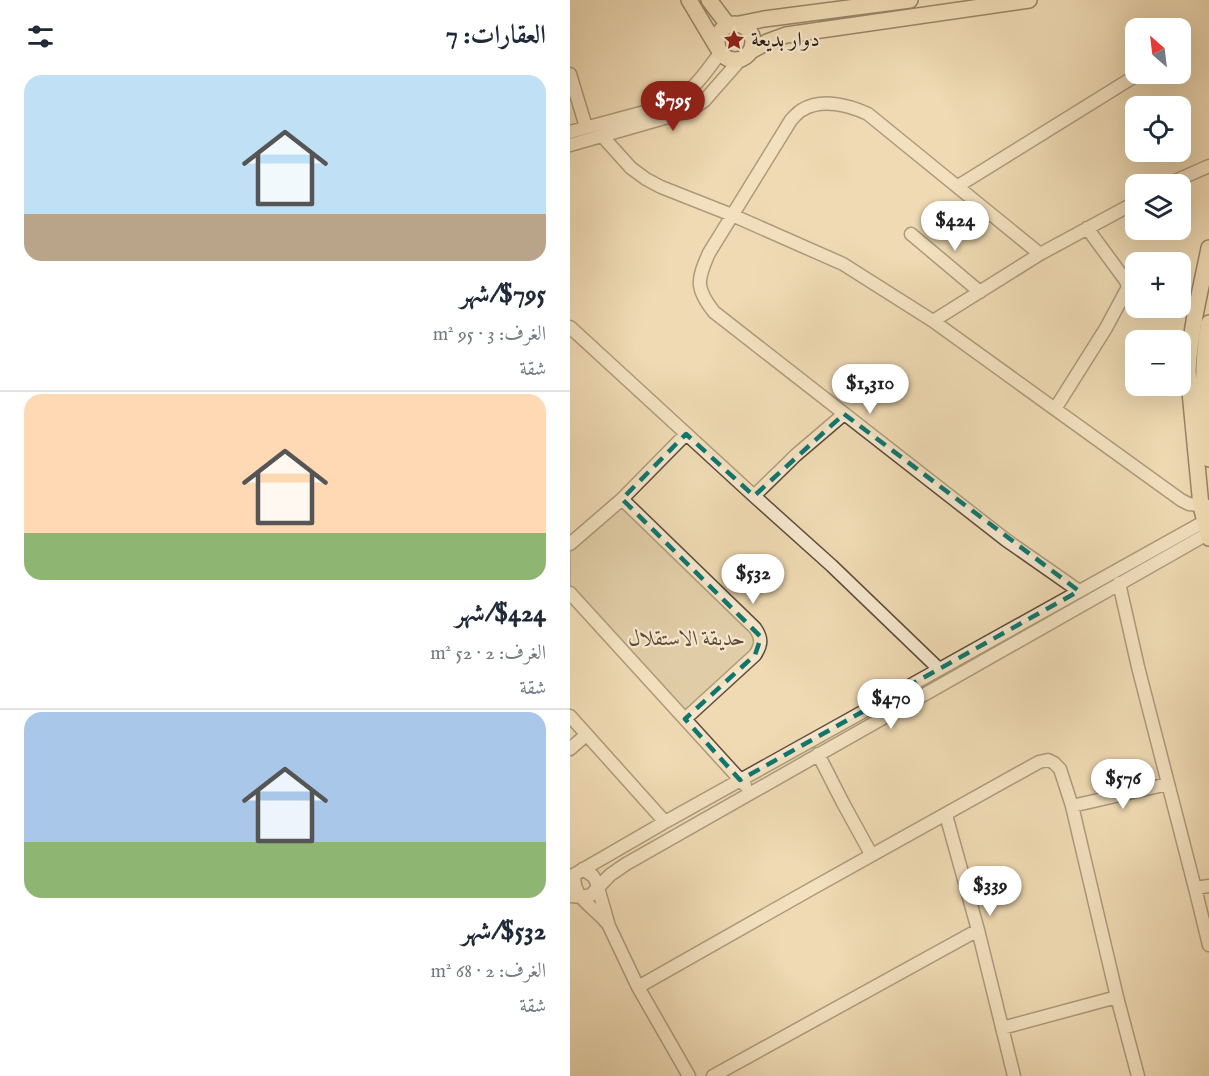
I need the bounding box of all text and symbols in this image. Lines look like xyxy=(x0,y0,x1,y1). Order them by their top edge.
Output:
north arrow xyxy=(1125,18,1191,84)
map controls xyxy=(1125,18,1191,396)
text: العقارات: 7 xyxy=(446,19,546,52)
icon: filters xyxy=(24,20,57,53)
place label: دوار بديعة xyxy=(751,27,820,54)
place icon: دوار بديعة xyxy=(722,28,746,52)
pin: $795 xyxy=(637,81,709,132)
text: $795 xyxy=(655,88,691,113)
button: locate xyxy=(1125,96,1191,162)
icon: home xyxy=(231,114,339,222)
button: layers xyxy=(1125,174,1191,240)
pin: $424 xyxy=(919,201,991,252)
text: $424 xyxy=(935,208,975,233)
button: + xyxy=(1125,252,1191,318)
text: $795/شهر xyxy=(460,278,546,311)
text: الغرف: 3 · 95 m² xyxy=(433,322,546,347)
button: − xyxy=(1125,330,1191,396)
text: شقة xyxy=(520,357,546,382)
pin: $1,310 xyxy=(821,364,919,415)
text: $1,310 xyxy=(846,371,894,396)
icon: home xyxy=(231,433,339,541)
pin: $532 xyxy=(717,554,789,605)
text: $532 xyxy=(735,561,771,586)
text: $424/شهر xyxy=(455,597,546,630)
park label: حديقة الاستقلال xyxy=(628,626,746,653)
text: الغرف: 2 · 52 m² xyxy=(430,641,546,666)
text: شقة xyxy=(520,676,546,701)
pin: $470 xyxy=(855,679,927,730)
text: $470 xyxy=(871,686,911,711)
icon: home xyxy=(231,751,339,859)
pin: $576 xyxy=(1087,759,1159,810)
text: $576 xyxy=(1105,766,1141,791)
pin: $339 xyxy=(954,866,1026,917)
text: $339 xyxy=(973,873,1007,898)
text: $532/شهر xyxy=(462,915,546,948)
text: الغرف: 2 · 68 m² xyxy=(430,959,546,984)
text: شقة xyxy=(520,994,546,1019)

